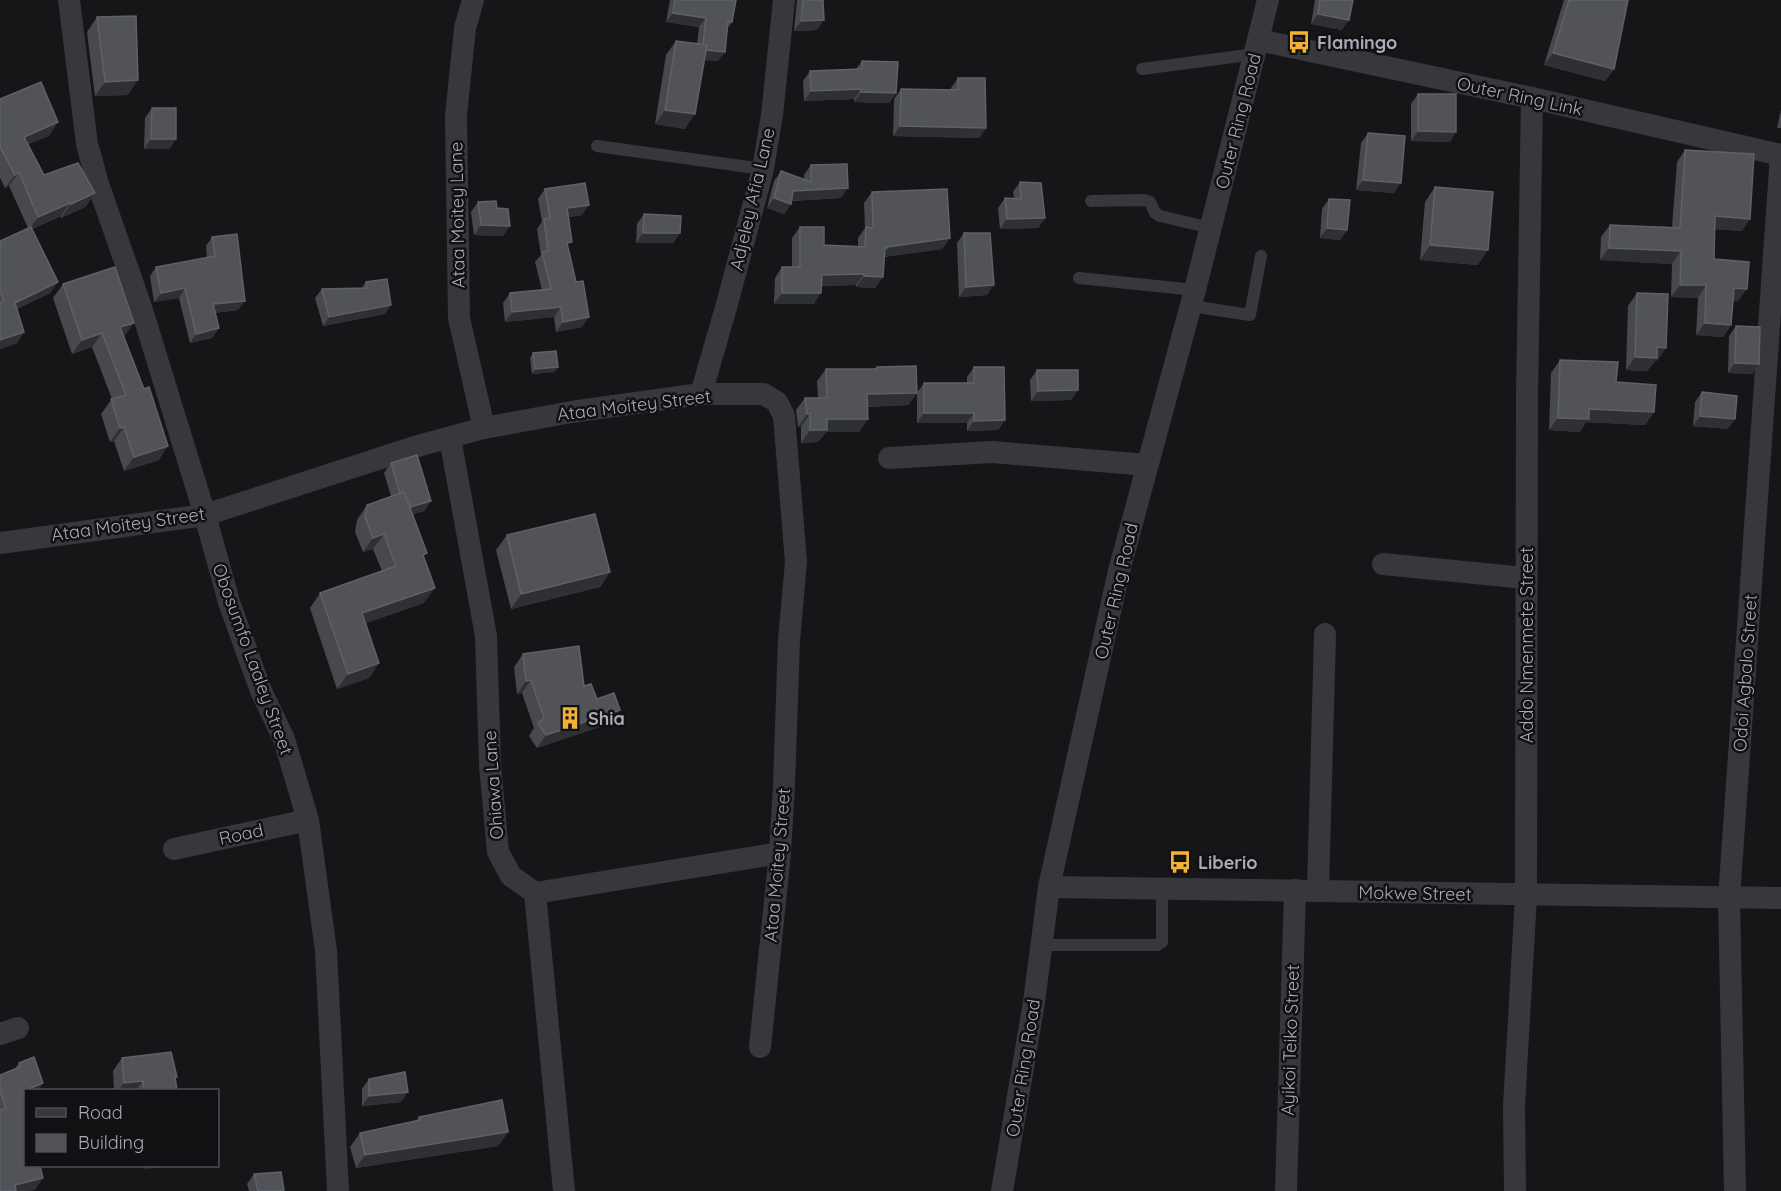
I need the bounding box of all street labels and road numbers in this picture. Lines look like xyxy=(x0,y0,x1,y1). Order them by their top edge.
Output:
street label: Outer Ring Road xyxy=(1210,51,1266,191)
street label: Outer Ring Link xyxy=(1455,71,1585,121)
street label: Adjeley Afia Lane xyxy=(724,125,780,273)
street label: Ataa Moitey Lane xyxy=(444,142,470,288)
street label: Ataa Moitey Street xyxy=(556,384,712,426)
street label: Ataa Moitey Street xyxy=(50,502,206,546)
street label: Outer Ring Road xyxy=(1089,521,1143,661)
street label: Addo Nmenmete Street xyxy=(1515,547,1538,743)
street label: Obosumfo Laaley Street xyxy=(208,560,298,758)
street label: Odoi Agbalo Street xyxy=(1728,593,1762,753)
street label: Ohiawa Lane xyxy=(478,730,508,840)
street label: Ataa Moitey Street xyxy=(759,787,795,943)
street label: Road xyxy=(217,818,265,850)
street label: Mokwe Street xyxy=(1358,881,1472,905)
street label: Ayikoi Teiko Street xyxy=(1276,964,1304,1116)
street label: Outer Ring Road xyxy=(1001,997,1045,1139)

